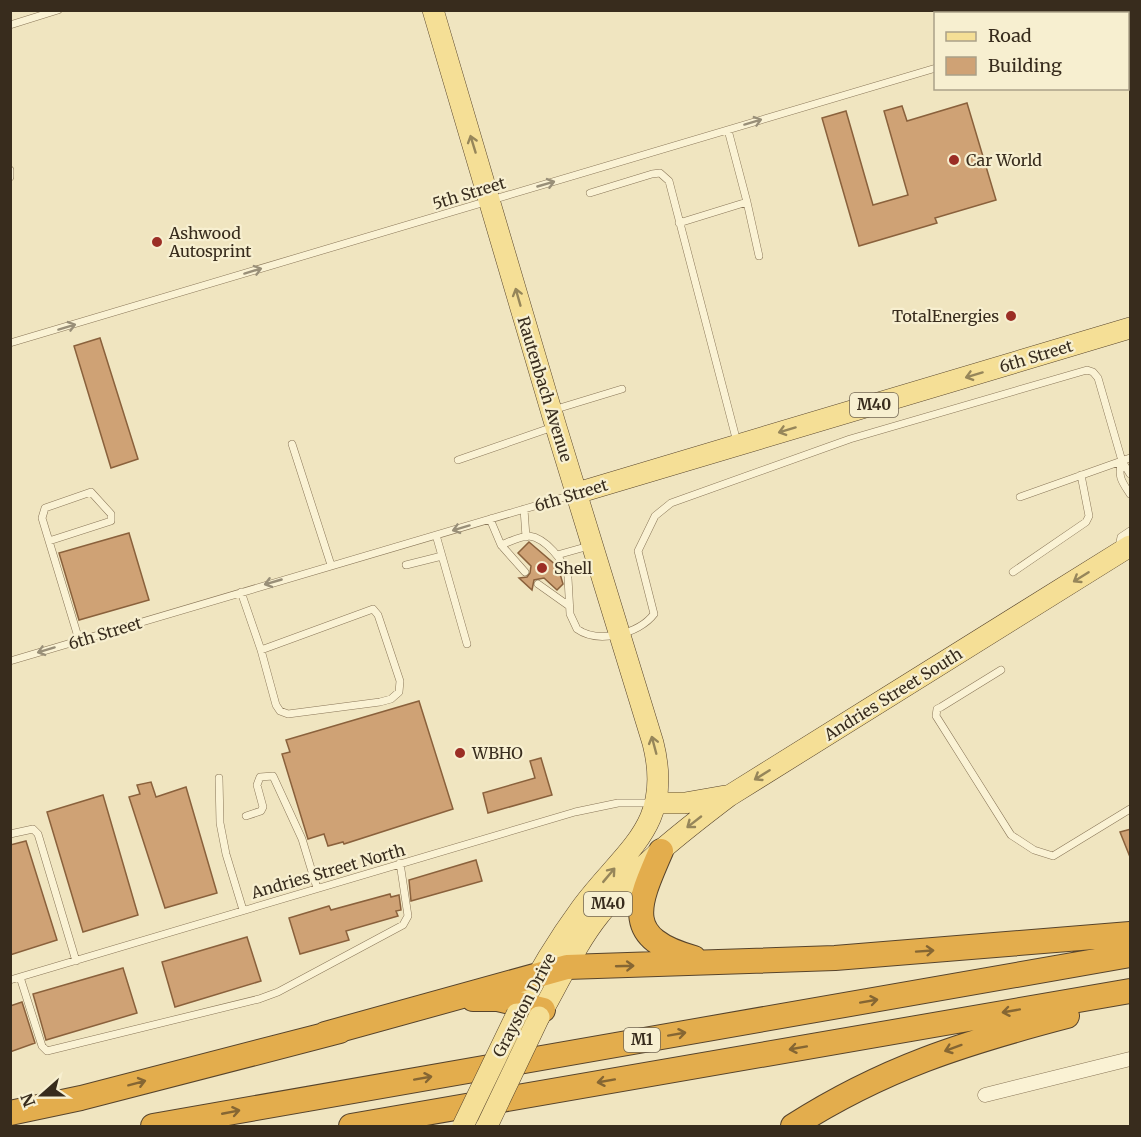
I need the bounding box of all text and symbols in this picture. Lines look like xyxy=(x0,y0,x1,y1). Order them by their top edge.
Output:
legend xyxy=(934,12,1129,90)
text: Road xyxy=(988,24,1032,47)
text: Building xyxy=(988,54,1062,77)
one-way arrow xyxy=(743,116,762,127)
one-way arrow xyxy=(467,135,478,154)
place label: Car World xyxy=(966,150,1042,170)
marker: Car World xyxy=(947,153,961,167)
street label: 5th Street xyxy=(430,172,509,214)
one-way arrow xyxy=(536,178,555,189)
place label: Ashwood Autosprint xyxy=(168,223,252,261)
marker: Ashwood Autosprint xyxy=(150,235,164,249)
one-way arrow xyxy=(244,265,263,276)
one-way arrow xyxy=(512,287,523,306)
place label: TotalEnergies xyxy=(892,306,999,326)
marker: TotalEnergies xyxy=(1004,309,1018,323)
street label: Rautenbach Avenue xyxy=(513,314,577,464)
one-way arrow xyxy=(57,321,76,332)
street label: 6th Street xyxy=(997,335,1076,377)
one-way arrow xyxy=(965,370,984,381)
road number: M40 xyxy=(850,393,898,417)
one-way arrow xyxy=(778,425,797,436)
street label: 6th Street xyxy=(532,474,611,516)
one-way arrow xyxy=(452,523,471,534)
place label: Shell xyxy=(554,558,592,578)
marker: Shell xyxy=(535,561,549,575)
one-way arrow xyxy=(1073,571,1090,583)
one-way arrow xyxy=(264,577,283,588)
street label: 6th Street xyxy=(66,612,145,654)
street label: Andries Street South xyxy=(819,643,966,745)
one-way arrow xyxy=(37,645,56,656)
one-way arrow xyxy=(647,736,659,755)
place label: WBHO xyxy=(471,743,523,763)
marker: WBHO xyxy=(453,746,467,760)
one-way arrow xyxy=(754,770,771,782)
one-way arrow xyxy=(686,816,702,829)
street label: Andries Street North xyxy=(248,839,408,903)
one-way arrow xyxy=(602,868,615,884)
road number: M40 xyxy=(584,892,632,916)
one-way arrow xyxy=(915,945,934,956)
street label: Grayston Drive xyxy=(488,950,560,1060)
one-way arrow xyxy=(615,960,635,971)
one-way arrow xyxy=(859,995,879,1006)
one-way arrow xyxy=(1001,1006,1021,1017)
road number: M1 xyxy=(624,1028,660,1052)
one-way arrow xyxy=(667,1028,687,1039)
one-way arrow xyxy=(789,1043,808,1054)
one-way arrow xyxy=(944,1043,962,1054)
north arrow xyxy=(12,1065,72,1125)
one-way arrow xyxy=(413,1072,432,1083)
one-way arrow xyxy=(596,1076,616,1087)
one-way arrow xyxy=(128,1077,147,1088)
text: N xyxy=(16,1091,40,1110)
one-way arrow xyxy=(221,1106,240,1117)

